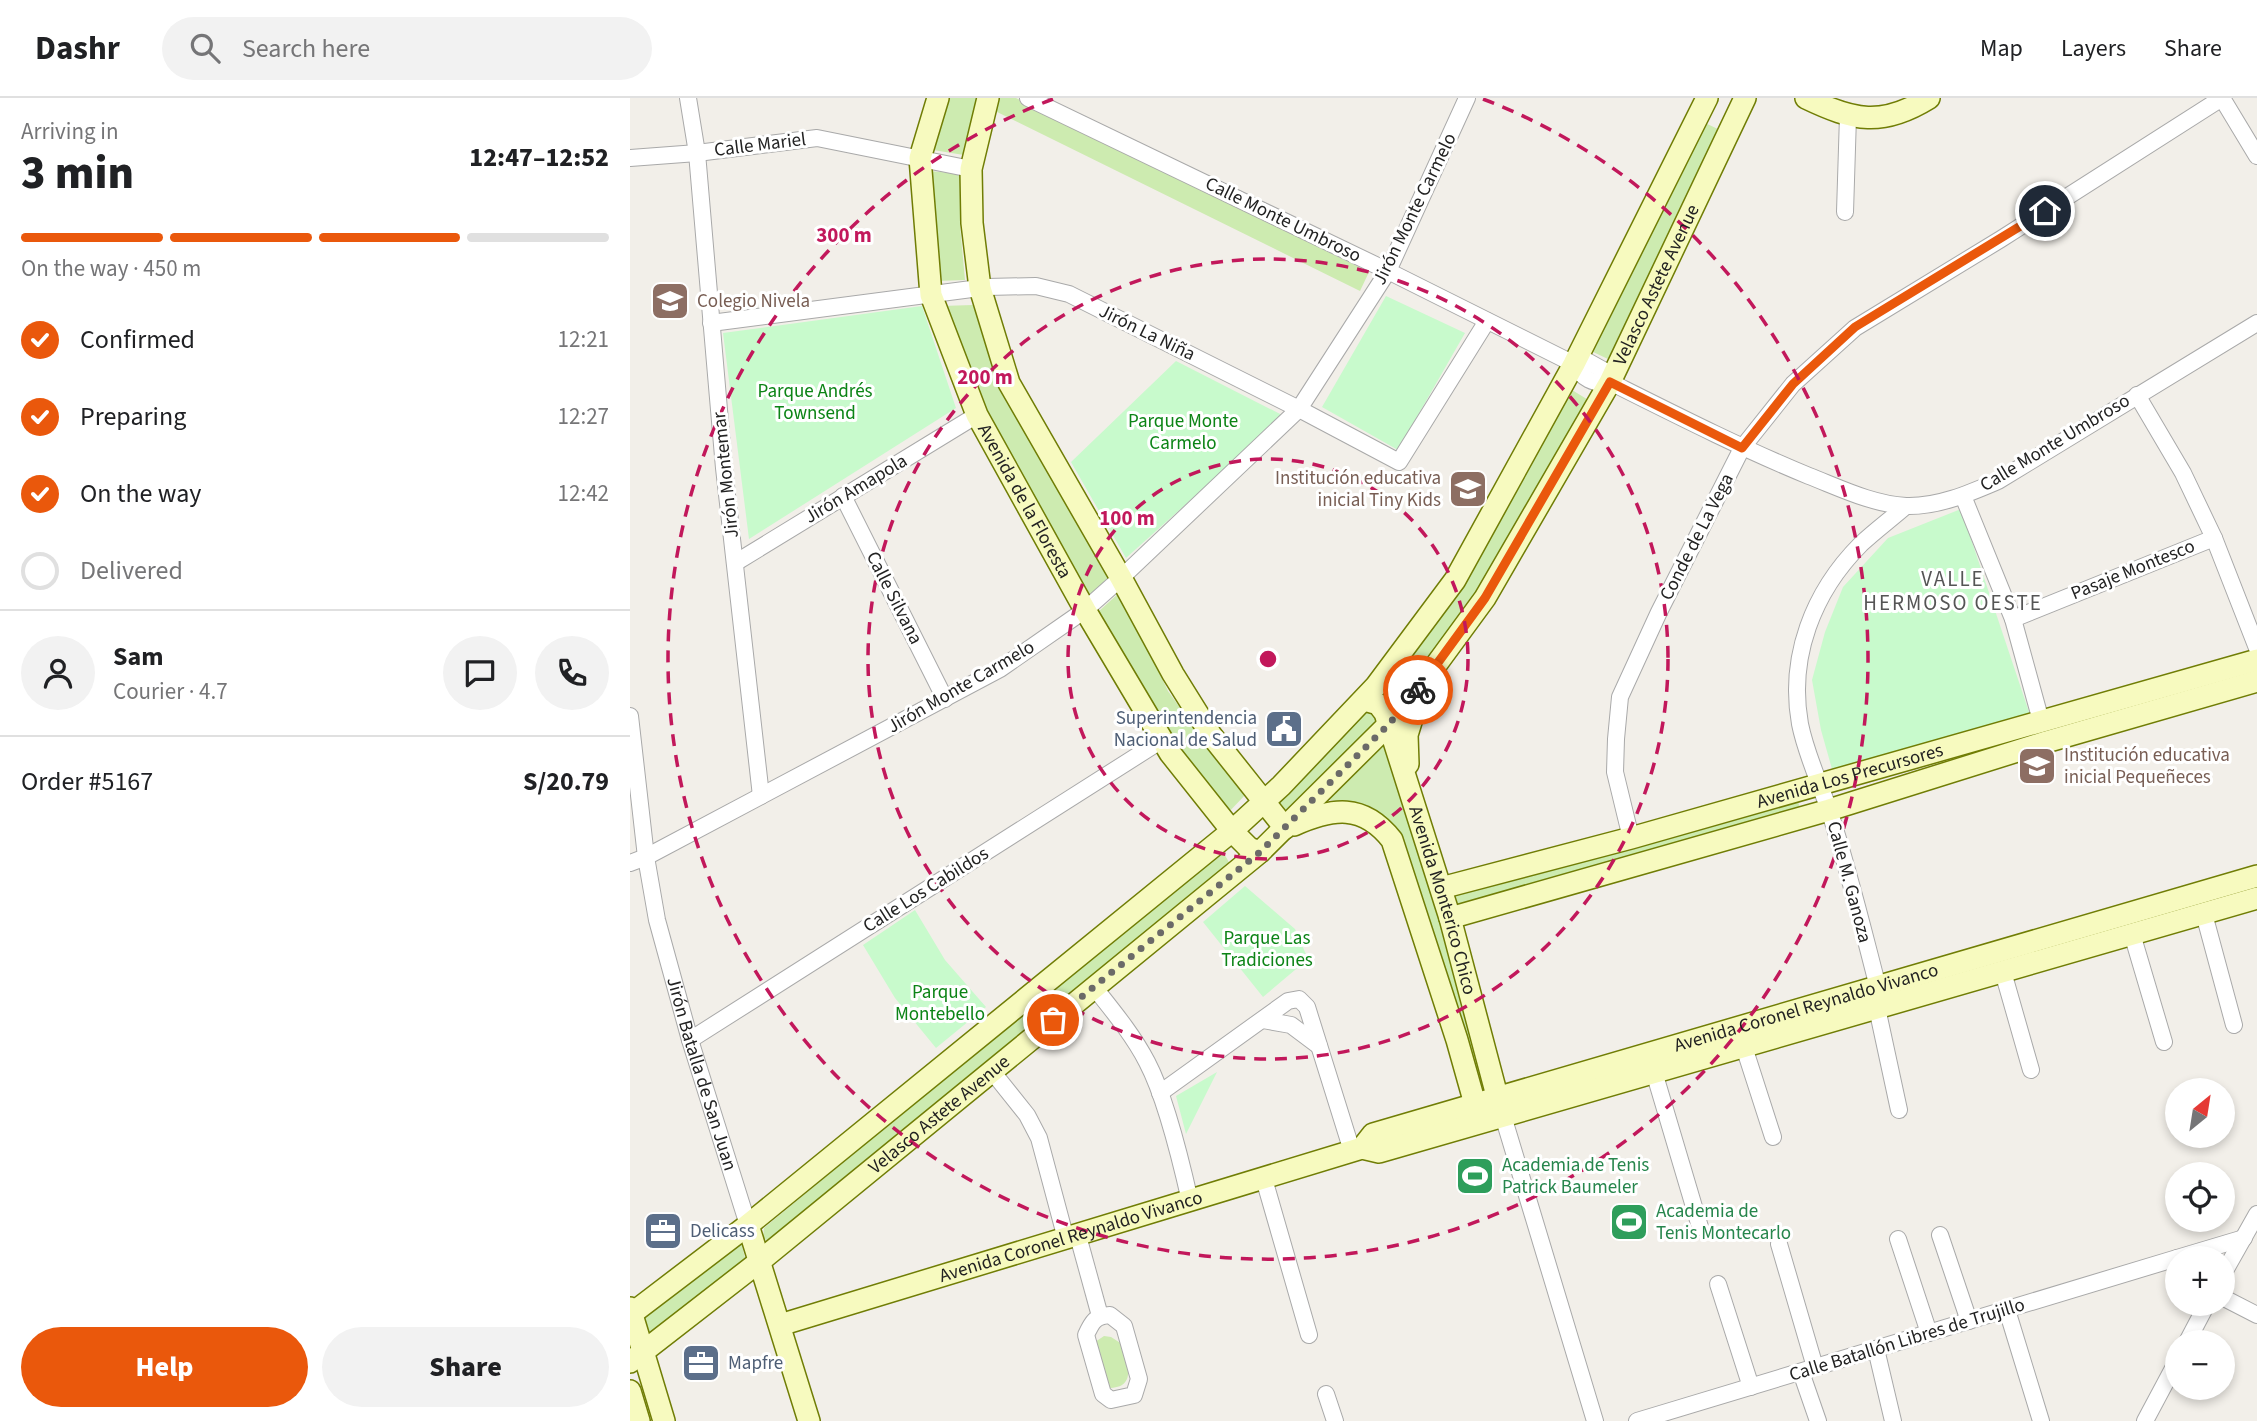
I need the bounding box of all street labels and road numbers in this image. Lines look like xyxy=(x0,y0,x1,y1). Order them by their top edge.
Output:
street label: Calle Mariel xyxy=(713,126,808,164)
street label: Jirón Monte Carmelo xyxy=(1367,129,1463,289)
street label: Calle Monte Umbroso xyxy=(1200,170,1366,270)
street label: Velasco Astete Avenue xyxy=(1606,200,1706,370)
street label: Jirón La Niña xyxy=(1094,298,1200,368)
street label: Calle Monte Umbroso xyxy=(1975,387,2135,499)
street label: Jirón Montemar xyxy=(706,410,746,539)
street label: Avenida de la Floresta xyxy=(971,419,1078,583)
street label: Jirón Amapola xyxy=(800,448,912,530)
street label: Conde de La Vega xyxy=(1653,469,1741,605)
street label: Pasaje Montesco xyxy=(2067,533,2199,607)
street label: Calle Silvana xyxy=(859,547,929,649)
street label: Jirón Monte Carmelo xyxy=(882,634,1040,740)
street label: Avenida Los Precursores xyxy=(1753,736,1946,815)
street label: Avenida Monterico Chico xyxy=(1402,802,1483,998)
street label: Calle M. Ganoza xyxy=(1820,818,1878,946)
street label: Calle Los Cabildos xyxy=(858,840,994,939)
street label: Avenida Coronel Reynaldo Vivanco xyxy=(1671,956,1941,1059)
street label: Jirón Batalla de San Juan xyxy=(660,974,744,1174)
street label: Velasco Astete Avenue xyxy=(863,1048,1016,1181)
street label: Avenida Coronel Reynaldo Vivanco xyxy=(936,1184,1206,1289)
street label: Calle Batallón Libres de Trujillo xyxy=(1786,1291,2028,1389)

